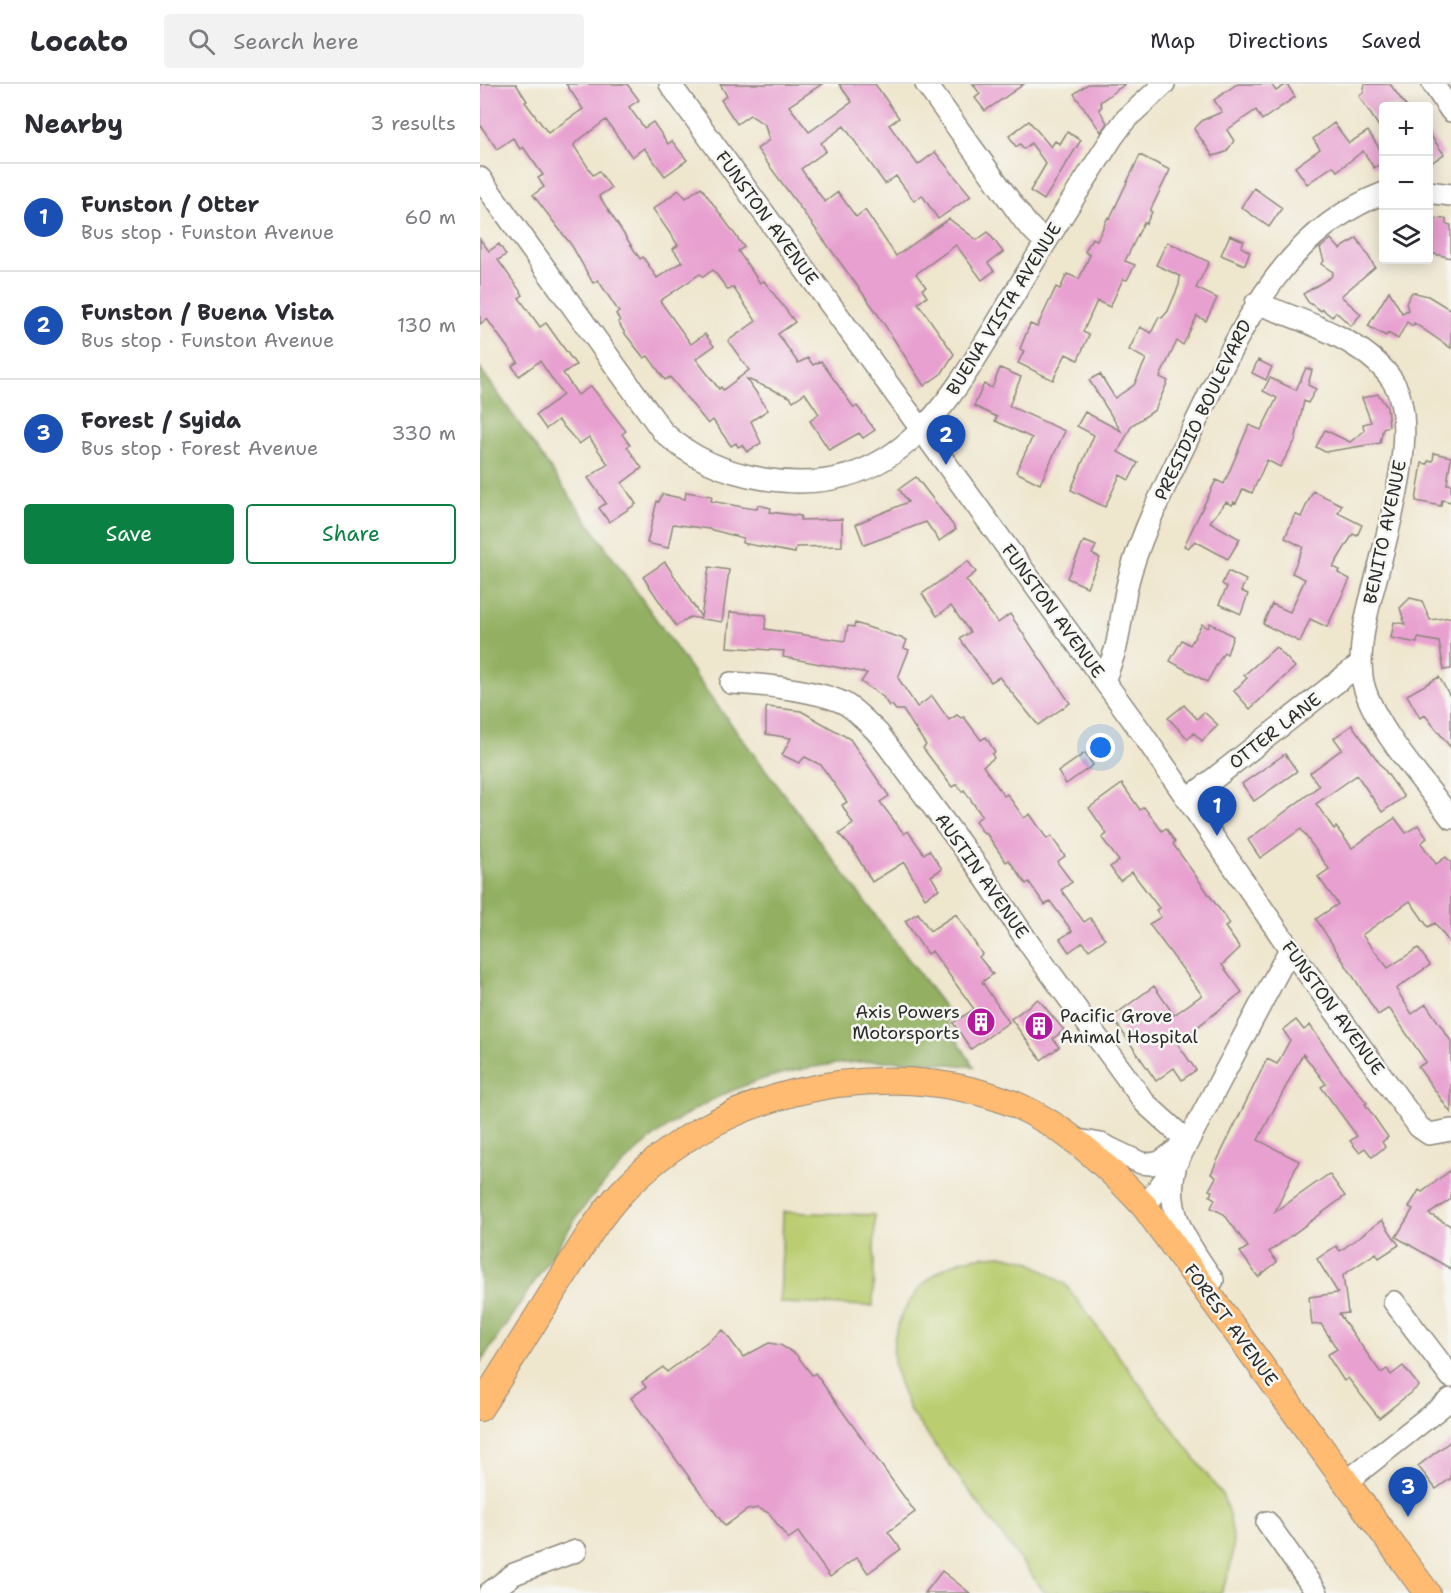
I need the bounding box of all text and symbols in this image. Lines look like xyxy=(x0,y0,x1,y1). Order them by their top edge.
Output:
search box xyxy=(164,14,584,68)
text: Locato xyxy=(30,22,128,60)
icon: search xyxy=(185,25,218,58)
text: Search here xyxy=(233,27,359,56)
text: Map xyxy=(1150,27,1195,55)
text: Directions xyxy=(1228,27,1328,55)
text: Saved xyxy=(1361,27,1421,55)
map controls xyxy=(1379,102,1433,264)
button: + xyxy=(1379,102,1433,156)
text: Nearby xyxy=(24,106,123,141)
text: 3 results xyxy=(370,110,456,136)
street label: FUNSTON AVENUE xyxy=(710,146,824,290)
button: − xyxy=(1379,156,1433,210)
text: Funston / Otter xyxy=(81,190,259,219)
text: 1 xyxy=(39,204,48,230)
text: 60 m xyxy=(404,204,456,230)
button: layers xyxy=(1379,210,1433,264)
street label: BUENA VISTA AVENUE xyxy=(941,218,1067,400)
text: Bus stop · Funston Avenue xyxy=(81,219,334,245)
text: Funston / Buena Vista xyxy=(81,298,334,327)
text: 2 xyxy=(37,312,51,338)
text: 130 m xyxy=(397,312,456,338)
street label: PRESIDIO BOULEVARD xyxy=(1149,315,1257,504)
text: Bus stop · Funston Avenue xyxy=(81,327,334,353)
text: Forest / Syida xyxy=(81,406,241,435)
pin: 2 xyxy=(926,416,966,465)
text: 3 xyxy=(37,420,51,446)
text: 330 m xyxy=(392,420,456,446)
text: Bus stop · Forest Avenue xyxy=(81,435,318,461)
street label: BENITO AVENUE xyxy=(1358,458,1412,606)
button: Save xyxy=(24,504,234,564)
button: Share xyxy=(246,504,456,564)
street label: FUNSTON AVENUE xyxy=(996,539,1110,683)
street label: OTTER LANE xyxy=(1224,687,1326,775)
your location xyxy=(1086,733,1115,762)
pin: 1 xyxy=(1198,786,1236,836)
street label: AUSTIN AVENUE xyxy=(930,808,1034,944)
street label: FUNSTON AVENUE xyxy=(1276,936,1390,1080)
place label: Axis Powers Motorsports xyxy=(852,1000,960,1045)
place label: Pacific Grove Animal Hospital xyxy=(1060,1004,1199,1049)
building icon: Axis Powers Motorsports xyxy=(965,1006,997,1038)
building icon: Pacific Grove Animal Hospital xyxy=(1023,1010,1055,1042)
street label: FOREST AVENUE xyxy=(1179,1259,1283,1391)
pin: 3 xyxy=(1388,1468,1428,1517)

